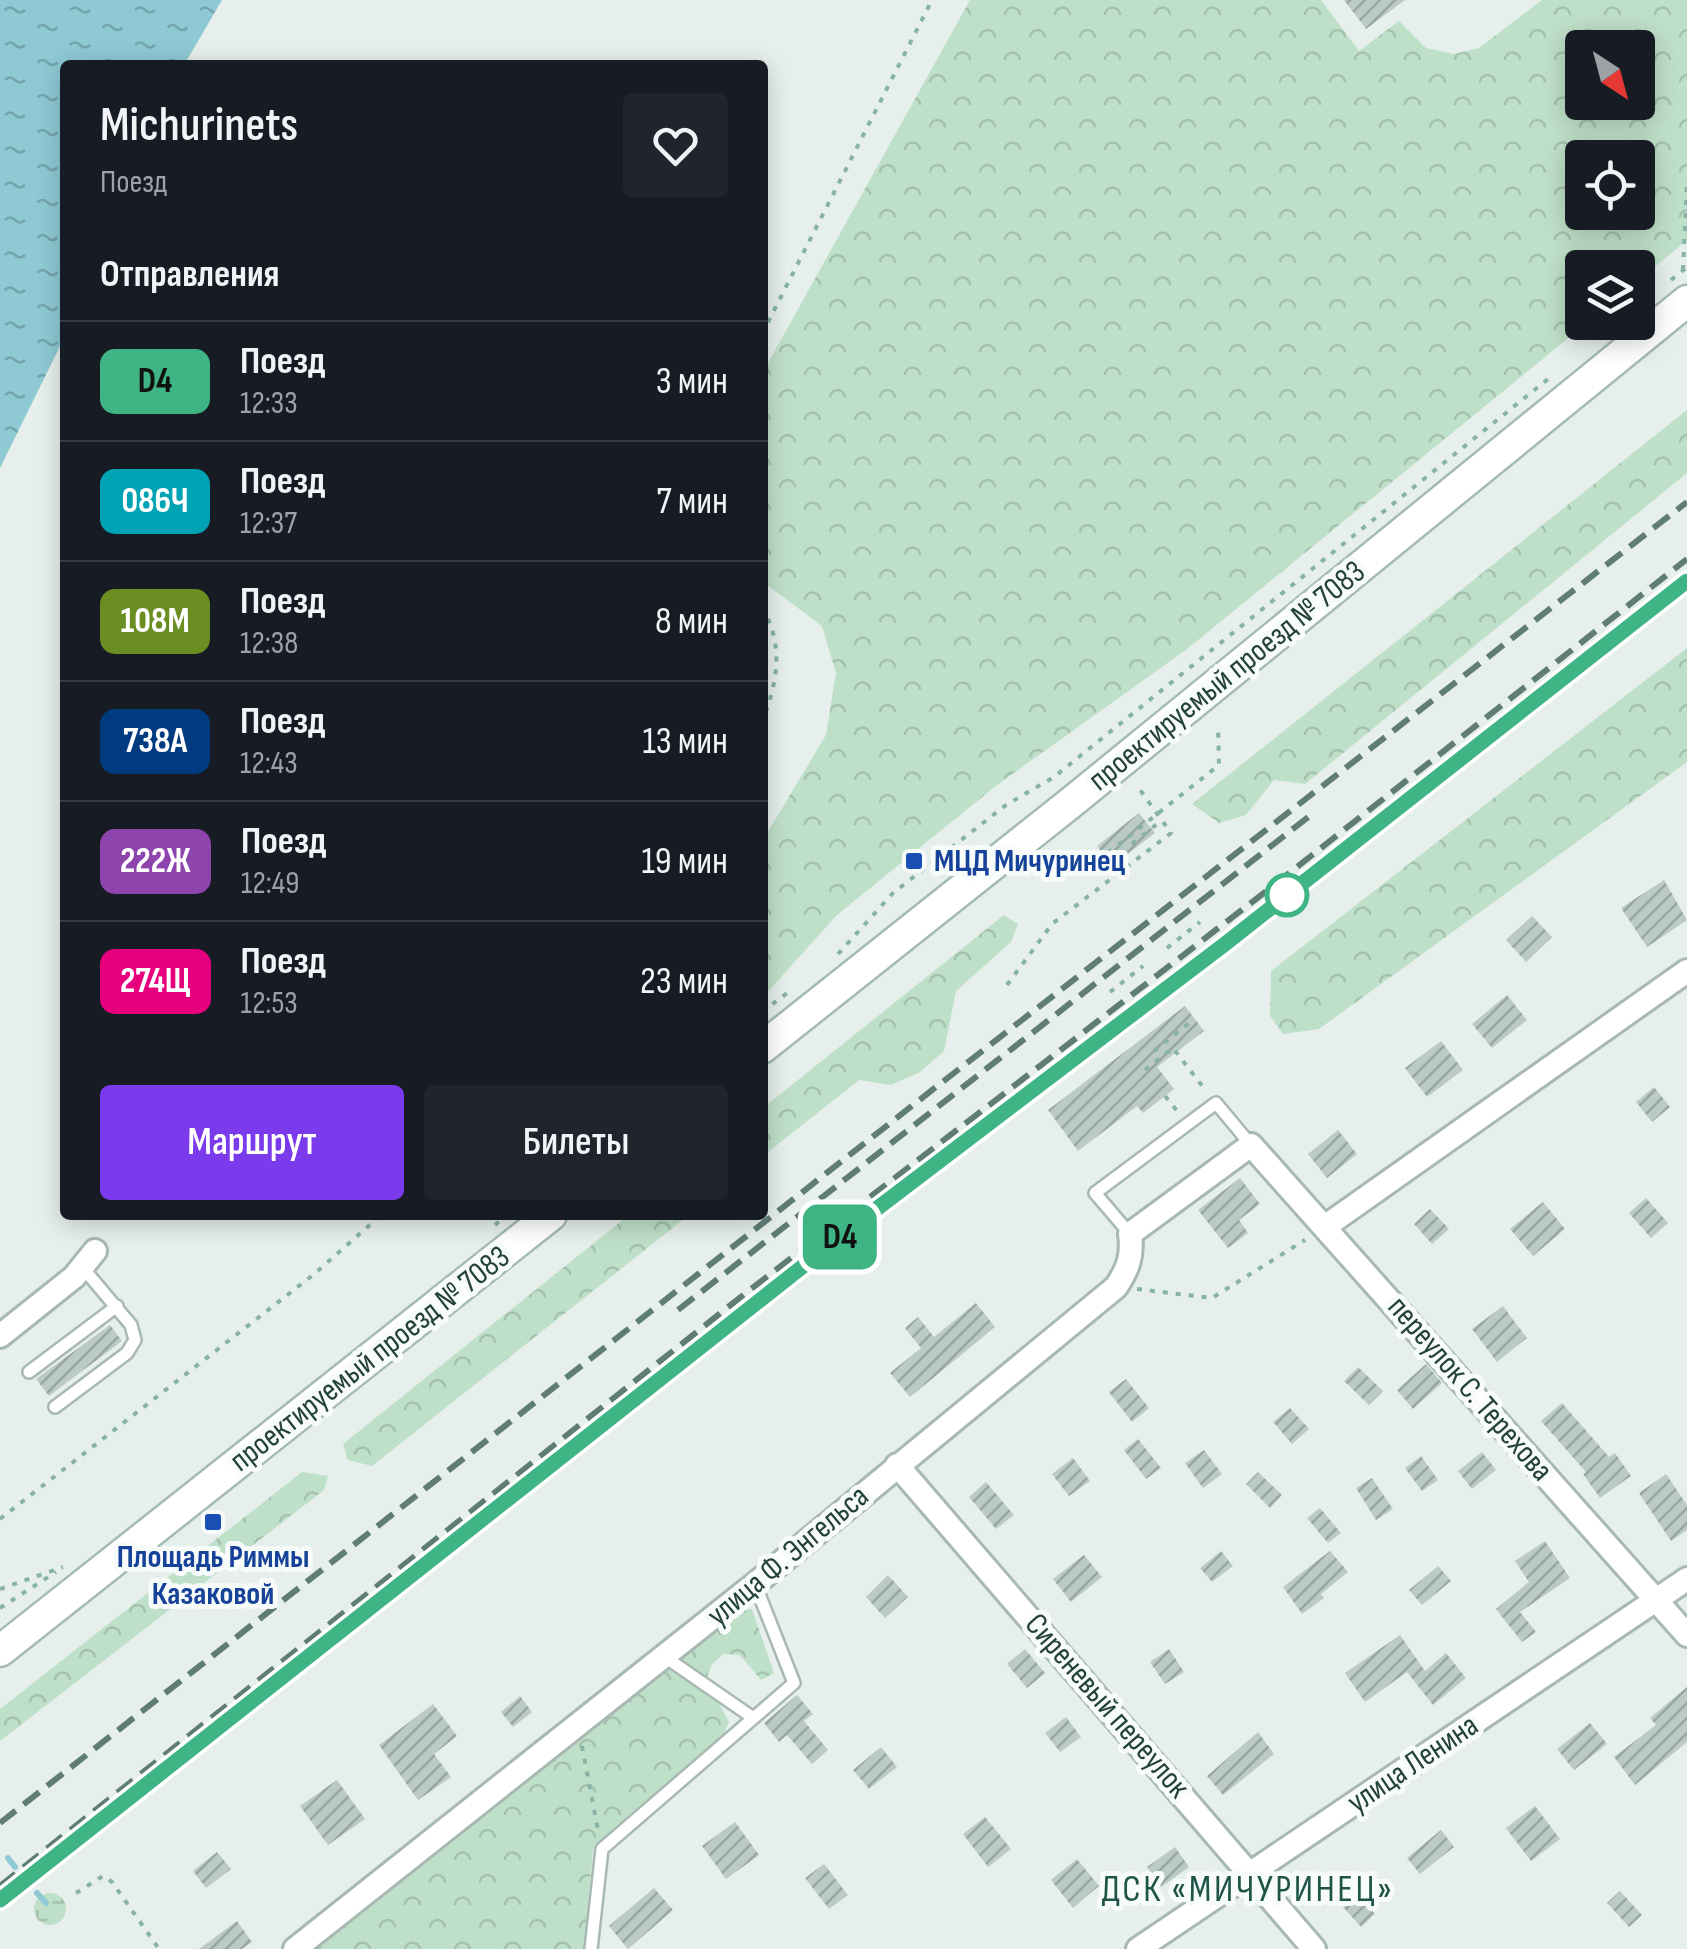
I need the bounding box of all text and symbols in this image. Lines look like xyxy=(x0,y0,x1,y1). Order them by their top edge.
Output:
north arrow xyxy=(1565,30,1655,120)
map controls xyxy=(1565,30,1655,340)
button: heart xyxy=(623,93,728,198)
text: Michurinets xyxy=(100,97,298,154)
button: locate xyxy=(1565,140,1655,230)
text: Поезд xyxy=(100,163,167,202)
button: layers xyxy=(1565,250,1655,340)
text: Отправления xyxy=(100,252,280,297)
text: Поезд xyxy=(240,339,325,384)
text: 3 мин xyxy=(656,359,728,404)
text: D4 xyxy=(138,360,172,403)
text: 12:33 xyxy=(240,384,298,423)
text: Поезд xyxy=(240,459,325,504)
text: 7 мин xyxy=(656,479,728,524)
text: 086Ч xyxy=(121,480,189,523)
text: 12:37 xyxy=(240,504,297,543)
street label: проектируемый проезд № 7083 xyxy=(1081,552,1373,800)
text: Поезд xyxy=(240,579,325,624)
text: 8 мин xyxy=(655,599,728,644)
text: 108М xyxy=(120,600,190,643)
text: 12:38 xyxy=(240,624,298,663)
text: Поезд xyxy=(240,699,325,744)
text: 13 мин xyxy=(642,719,728,764)
text: 738А xyxy=(123,720,187,763)
text: 12:43 xyxy=(240,744,298,783)
text: Поезд xyxy=(241,819,326,864)
text: 19 мин xyxy=(642,839,728,884)
text: 222Ж xyxy=(120,840,191,883)
place label: МЦД Мичуринец xyxy=(934,842,1126,881)
marker: МЦД Мичуринец xyxy=(903,850,925,872)
text: 12:49 xyxy=(241,864,299,903)
unlabelled marker xyxy=(1266,874,1308,916)
text: Поезд xyxy=(241,939,326,984)
text: 23 мин xyxy=(640,959,728,1004)
text: 274Щ xyxy=(120,960,191,1003)
text: 12:53 xyxy=(241,984,298,1023)
button: Маршрут xyxy=(100,1085,404,1200)
button: Билеты xyxy=(424,1085,728,1200)
line badge: D4 xyxy=(795,1204,885,1270)
text: D4 xyxy=(823,1216,857,1259)
street label: проектируемый проезд № 7083 xyxy=(222,1238,518,1480)
street label: переулок С. Терехова xyxy=(1379,1289,1561,1489)
street label: улица Ф. Энгельса xyxy=(699,1477,877,1635)
marker: Площадь Риммы Казаковой xyxy=(202,1511,224,1533)
place label: Площадь Риммы Казаковой xyxy=(117,1538,309,1614)
street label: Сиреневый переулок xyxy=(1016,1606,1198,1807)
street label: улица Ленина xyxy=(1340,1706,1486,1822)
district label: ДСК «МИЧУРИНЕЦ» xyxy=(1101,1867,1395,1912)

